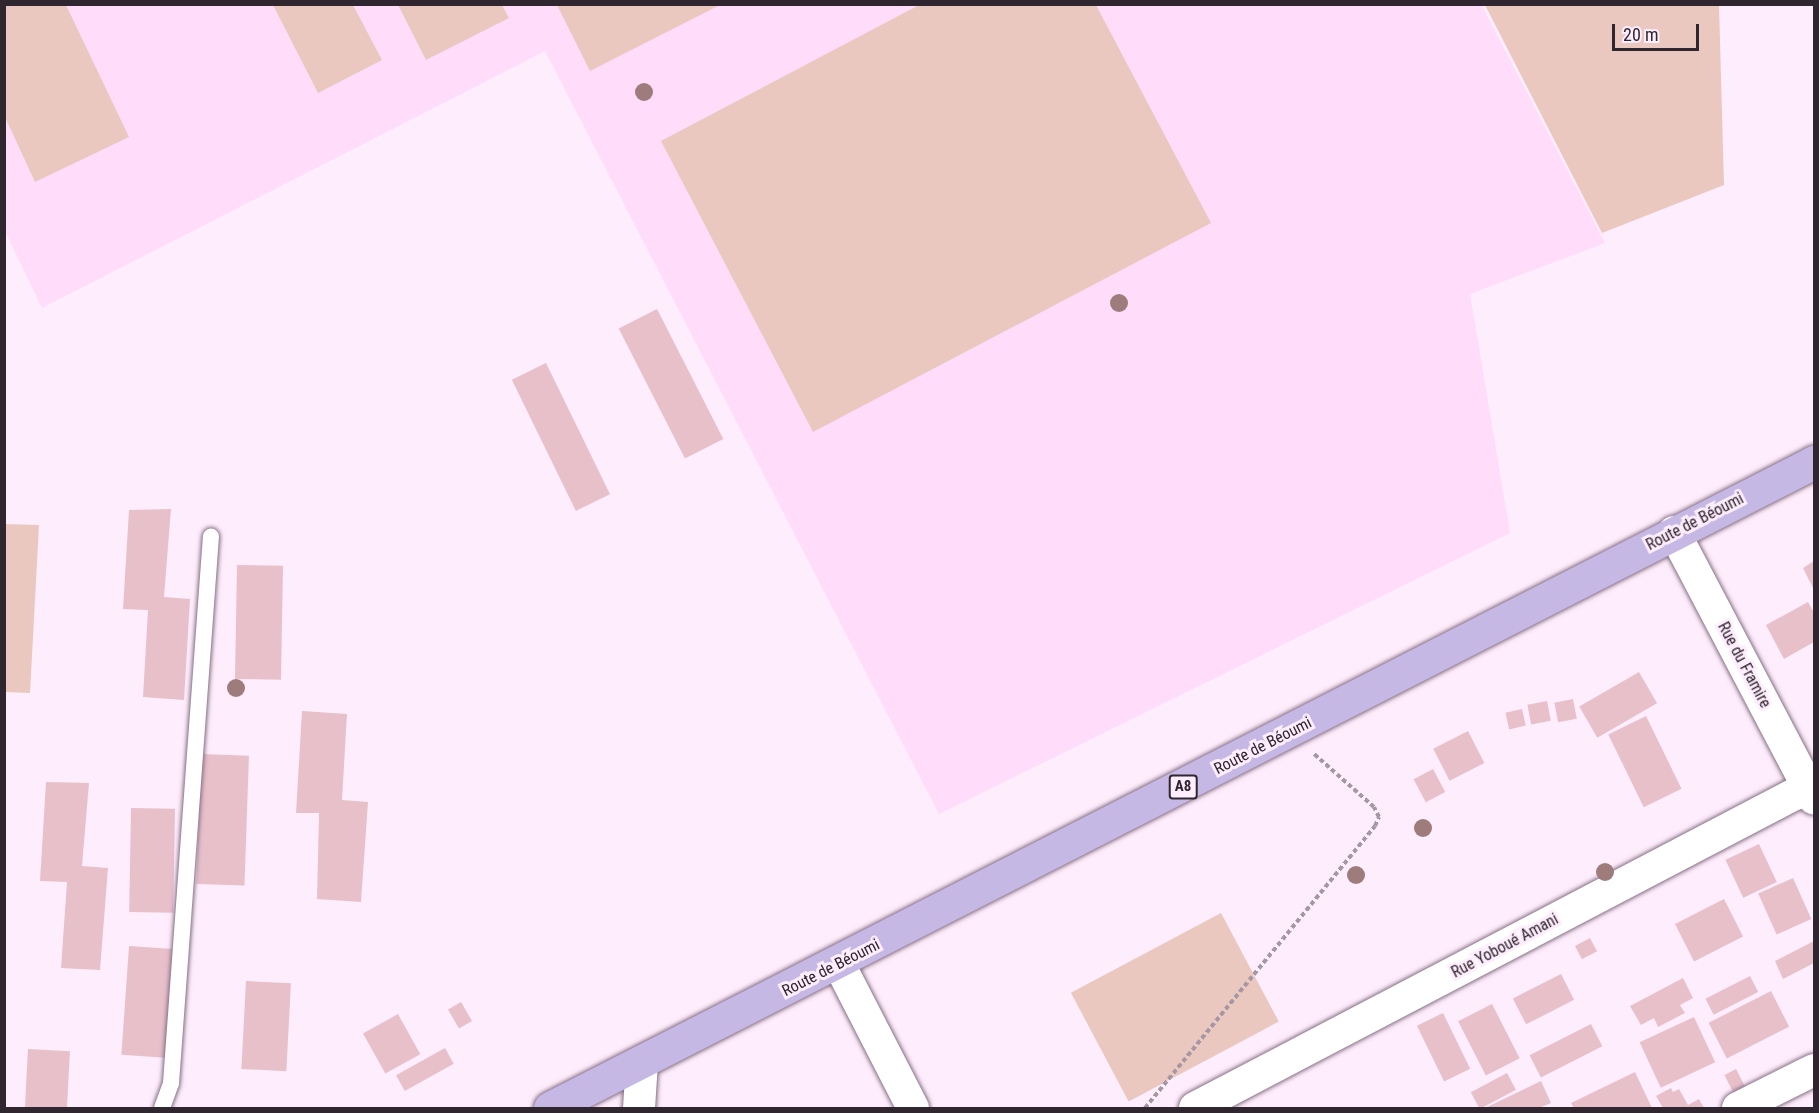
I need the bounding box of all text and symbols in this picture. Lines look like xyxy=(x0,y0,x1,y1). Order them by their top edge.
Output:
scale bar xyxy=(1615,12,1702,50)
text: 20 m xyxy=(1623,24,1658,45)
street label: Route de Béoumi xyxy=(1643,489,1747,555)
street label: Rue du Framire xyxy=(1713,619,1775,711)
street label: Route de Béoumi xyxy=(1211,713,1315,779)
road number: A8 xyxy=(1168,775,1198,799)
street label: Rue Yoboué Amani xyxy=(1448,910,1562,982)
street label: Route de Béoumi xyxy=(779,935,883,1001)

